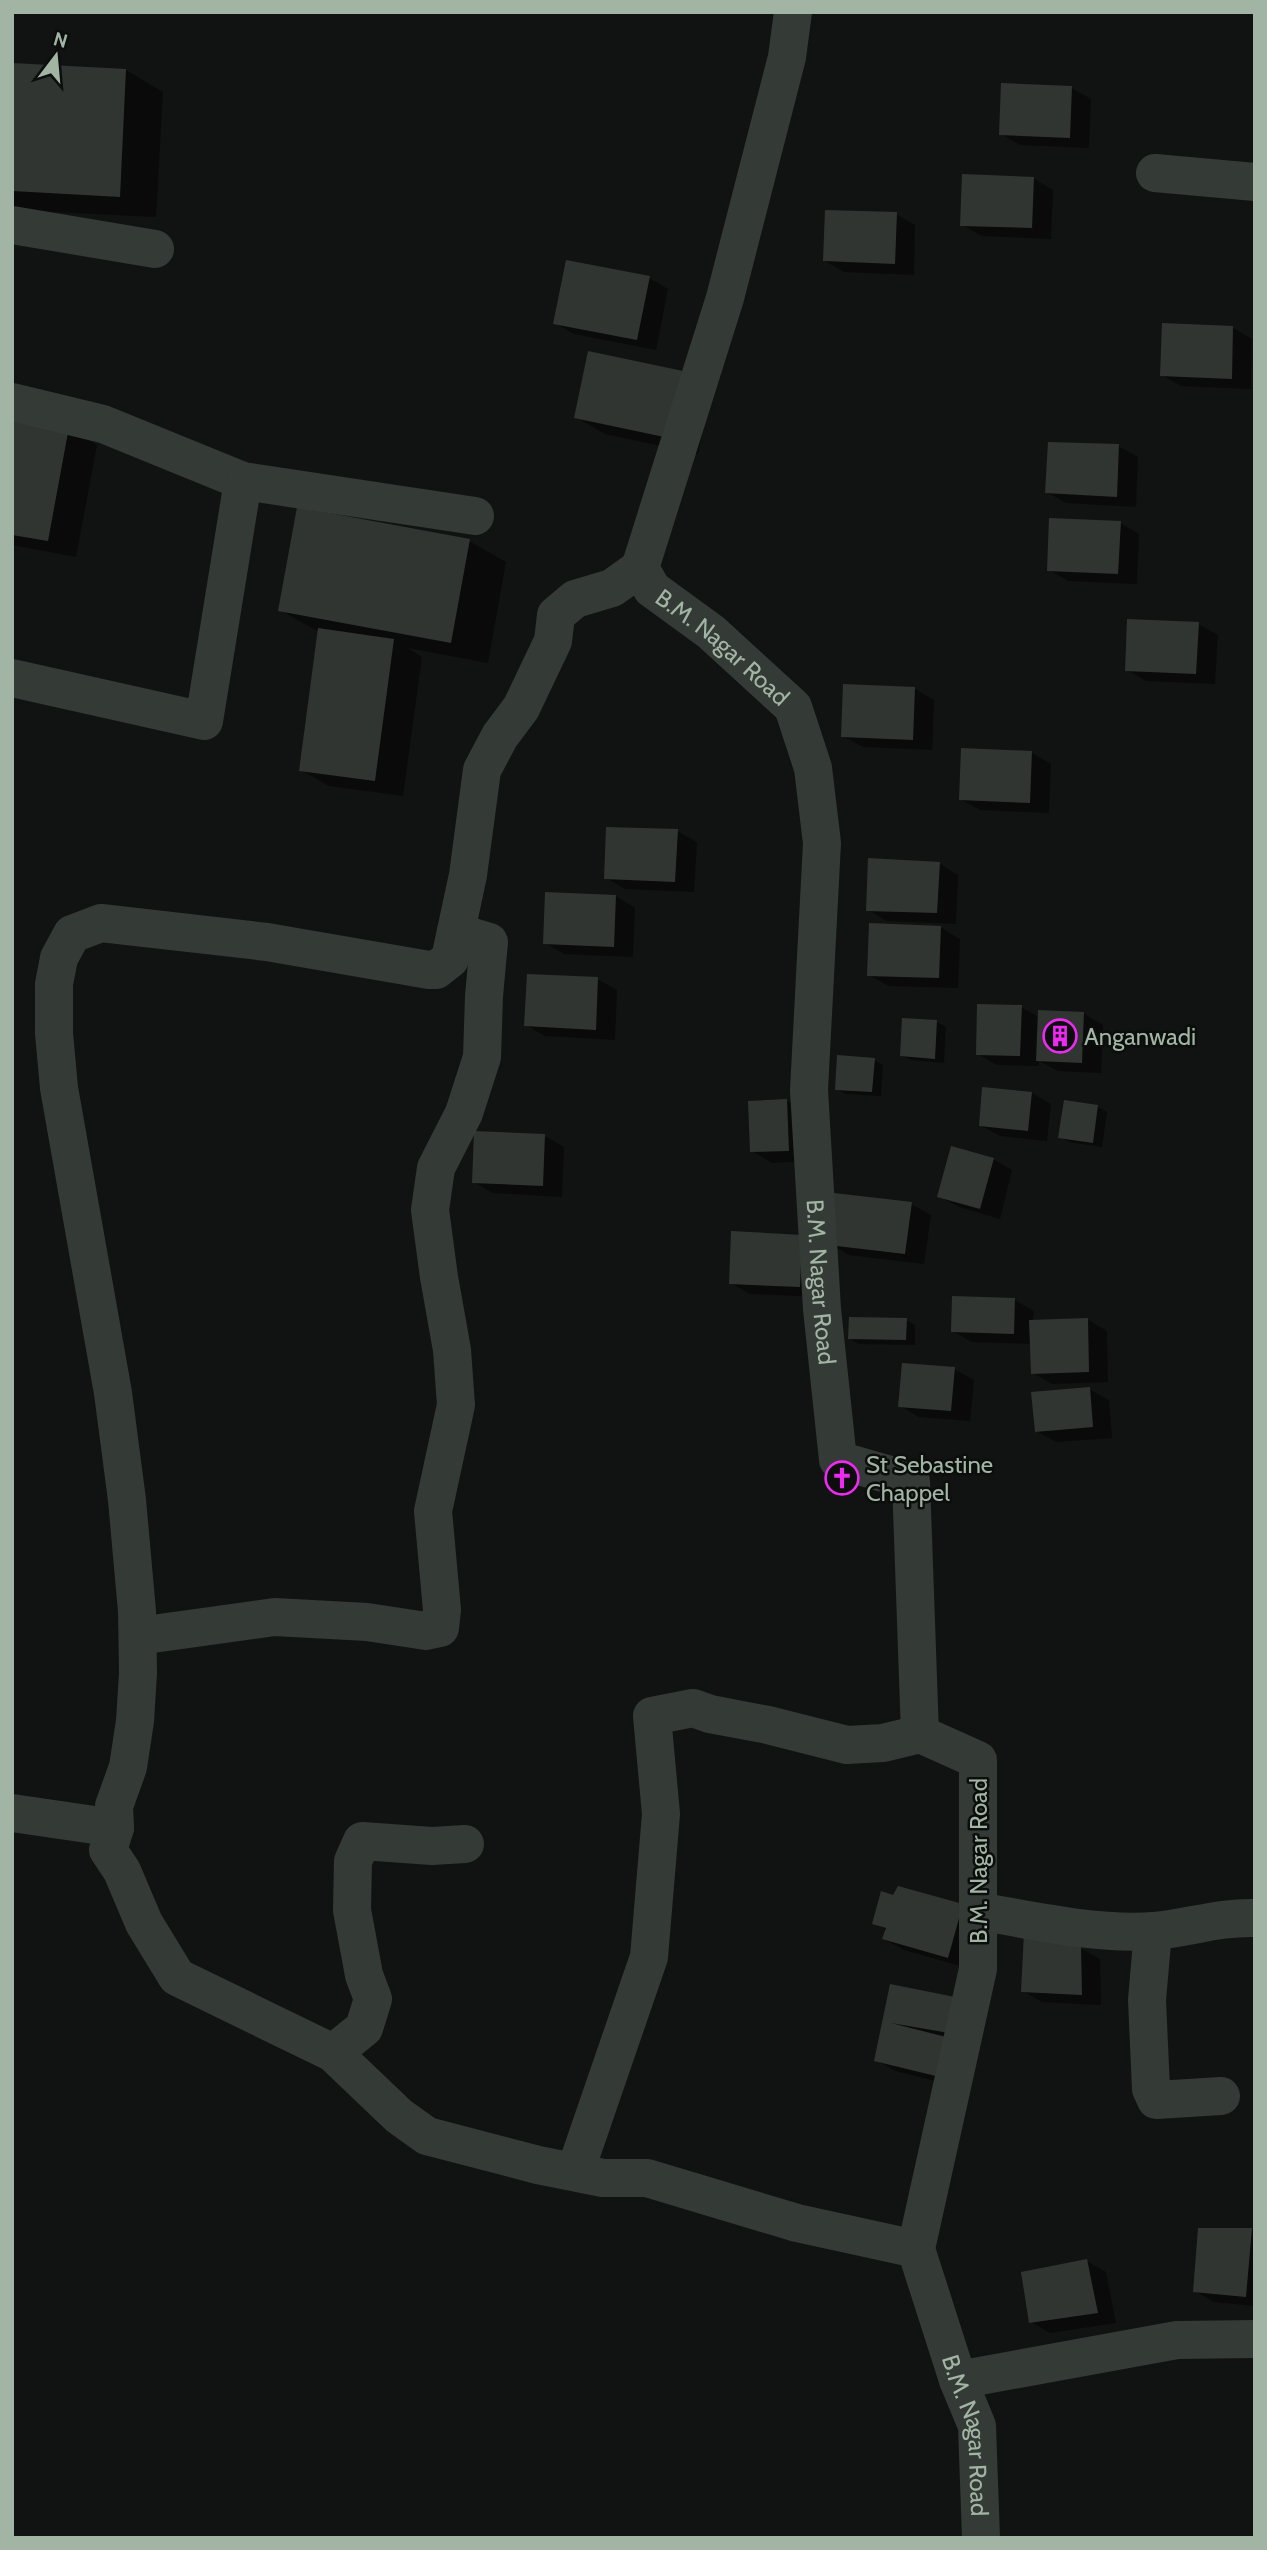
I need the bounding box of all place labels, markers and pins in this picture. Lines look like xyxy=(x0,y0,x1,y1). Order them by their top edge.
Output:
building icon: Anganwadi xyxy=(1041,1017,1079,1055)
place label: Anganwadi xyxy=(1084,1022,1196,1051)
place label: St Sebastine Chappel xyxy=(866,1450,993,1507)
church icon: St Sebastine Chappel xyxy=(823,1459,861,1497)

